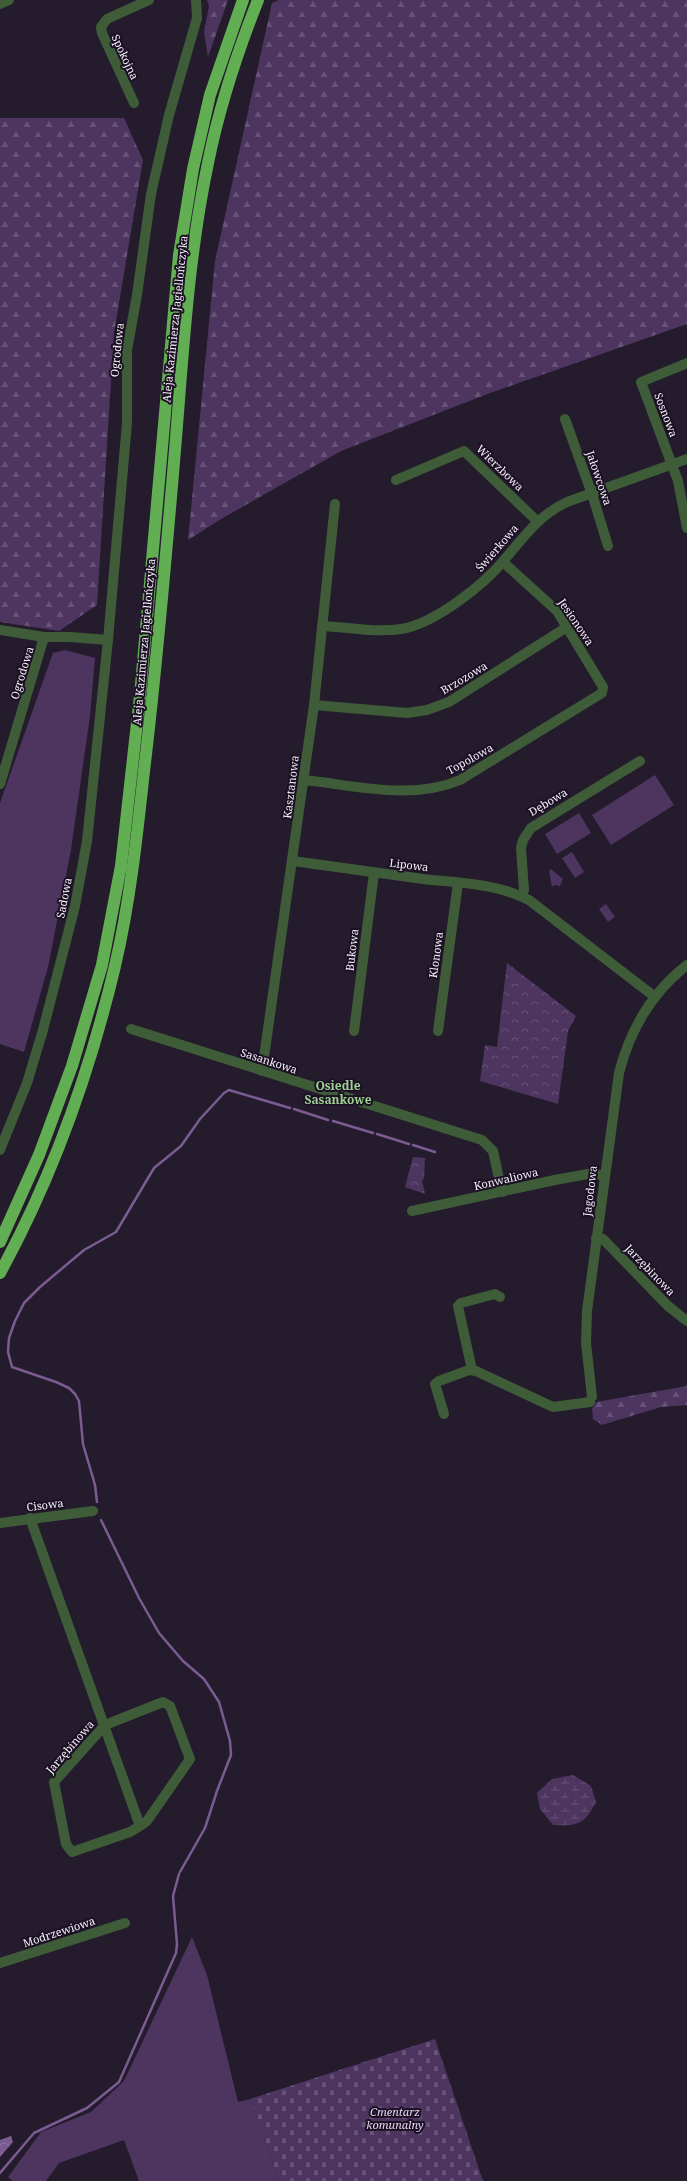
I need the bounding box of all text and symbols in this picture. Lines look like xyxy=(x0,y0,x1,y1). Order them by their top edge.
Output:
street label: Spokojna xyxy=(108,32,142,82)
street label: Aleja Kazimierza Jagiellończyka xyxy=(158,235,191,403)
street label: Ogrodowa xyxy=(106,322,127,378)
street label: Sosnowa xyxy=(651,390,682,439)
street label: Wierzbowa xyxy=(473,441,527,494)
street label: Jałowcowa xyxy=(583,448,616,507)
street label: Świerkowa xyxy=(472,521,521,575)
street label: Aleja Kazimierza Jagiellończyka xyxy=(129,558,158,726)
street label: Jesionowa xyxy=(555,594,598,648)
street label: Ogrodowa xyxy=(6,645,37,701)
street label: Brzozowa xyxy=(438,658,490,697)
street label: Topolowa xyxy=(444,740,496,778)
street label: Kasztanowa xyxy=(279,754,302,819)
street label: Dębowa xyxy=(526,784,570,819)
street label: Lipowa xyxy=(389,855,429,874)
street label: Sadowa xyxy=(52,876,75,919)
street label: Bukowa xyxy=(341,928,362,972)
street label: Klonowa xyxy=(425,931,446,979)
street label: Sasankowa xyxy=(239,1044,299,1077)
district label: Osiedle Sasankowe xyxy=(304,1077,372,1108)
street label: Konwaliowa xyxy=(472,1164,540,1193)
street label: Jagodowa xyxy=(579,1165,600,1218)
street label: Jarzębinowa xyxy=(621,1240,679,1299)
street label: Cisowa xyxy=(26,1495,64,1514)
street label: Jarzębinowa xyxy=(42,1717,97,1777)
street label: Modrzewiowa xyxy=(21,1913,97,1950)
park label: Cmentarz komunalny xyxy=(366,2104,424,2132)

